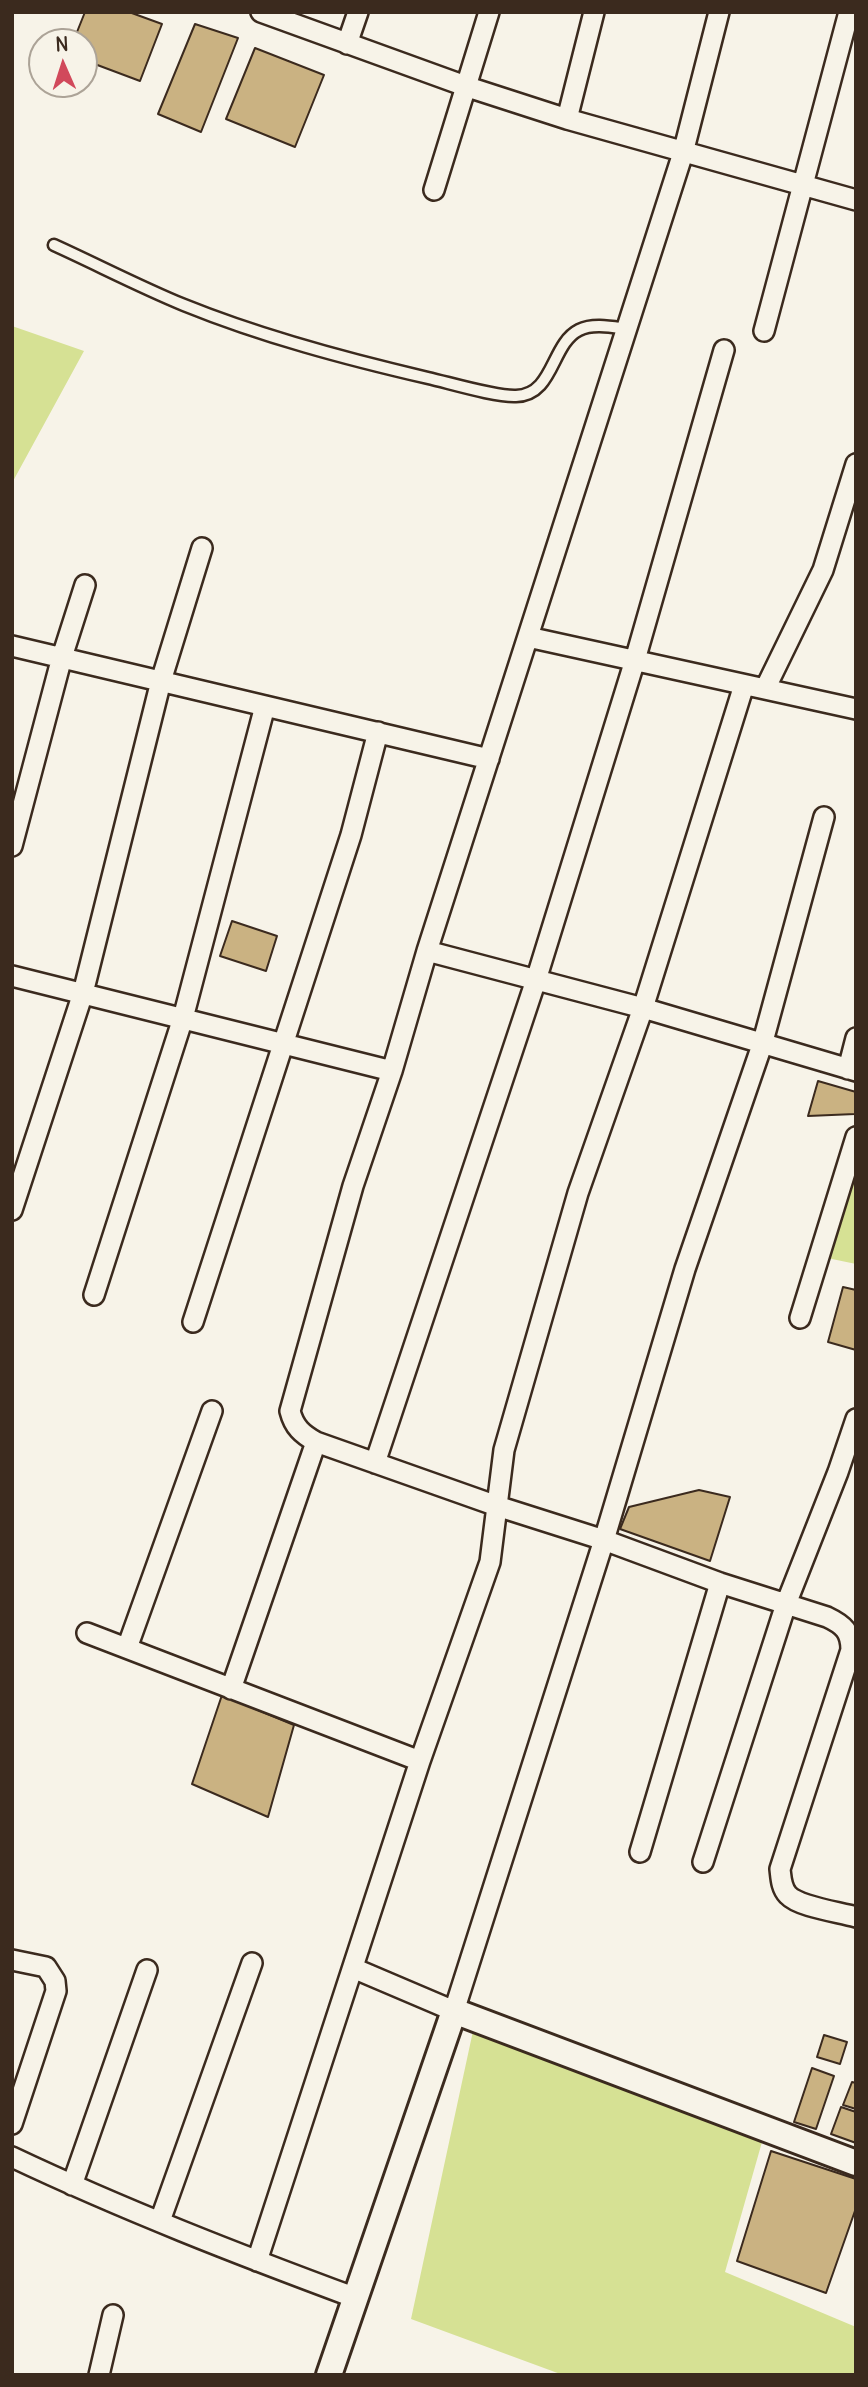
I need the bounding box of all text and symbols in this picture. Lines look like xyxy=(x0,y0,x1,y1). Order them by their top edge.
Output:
north arrow xyxy=(28,28,98,98)
text: N xyxy=(55,32,69,56)

